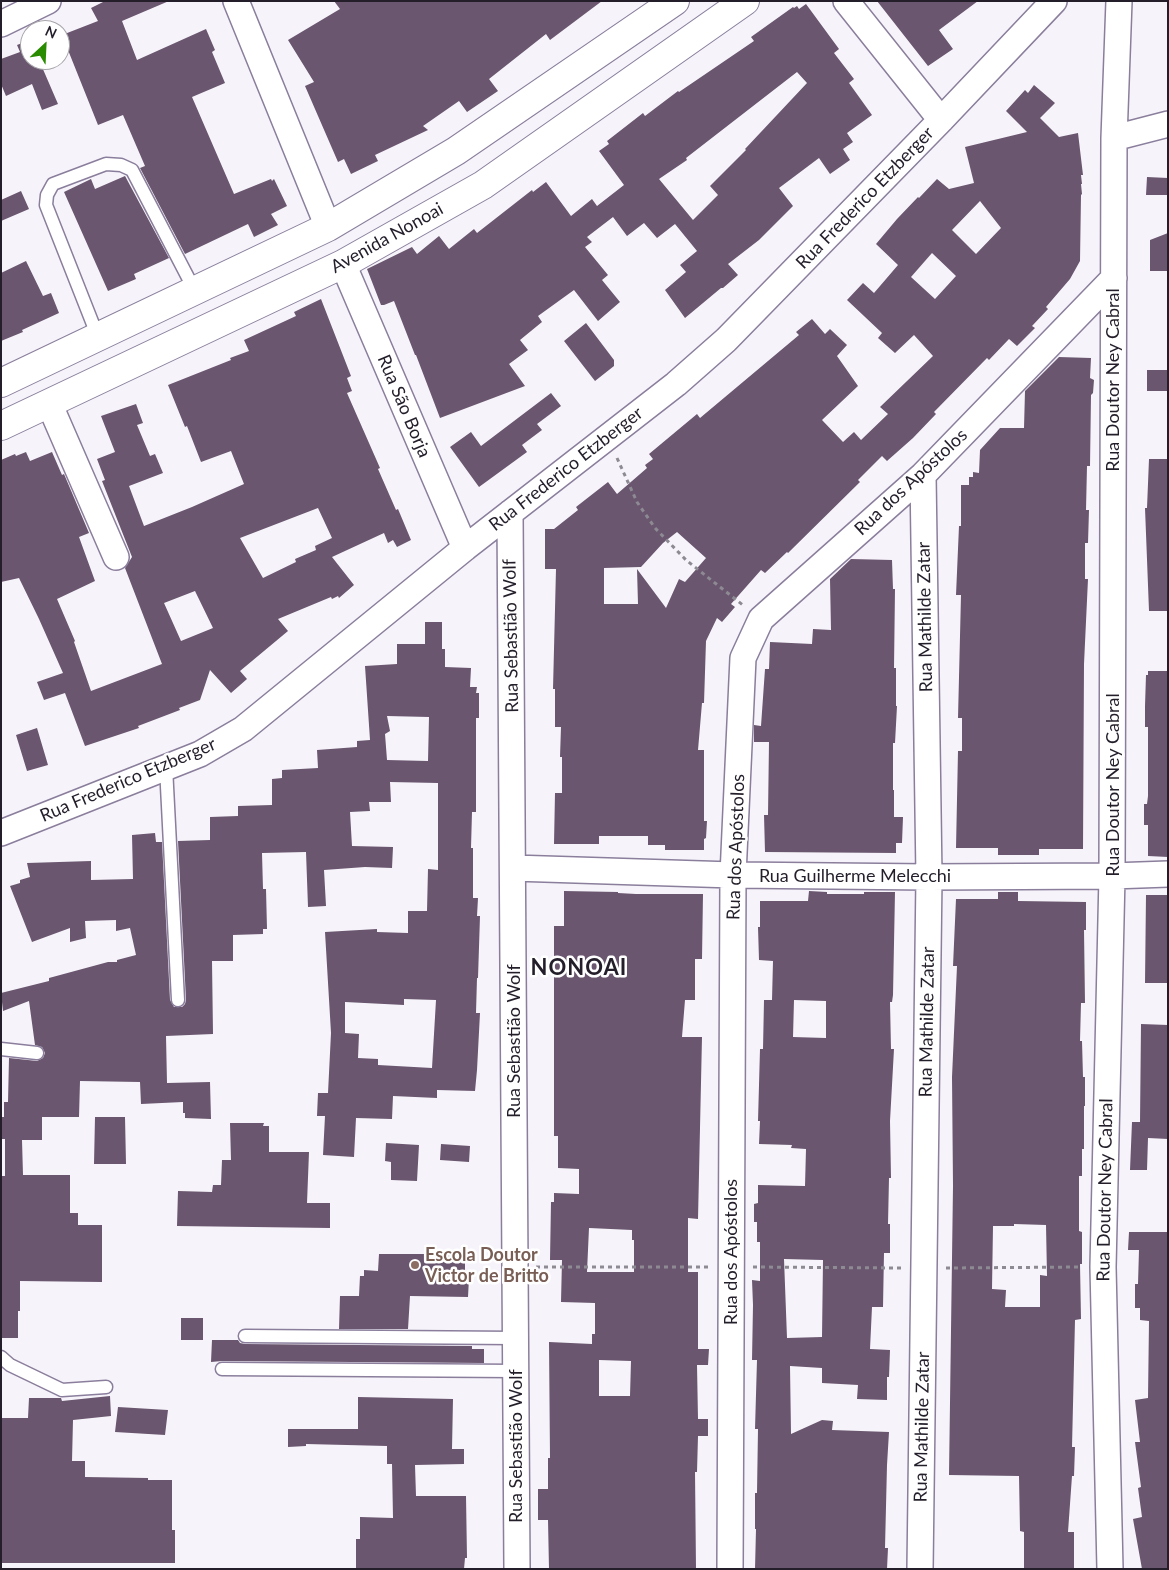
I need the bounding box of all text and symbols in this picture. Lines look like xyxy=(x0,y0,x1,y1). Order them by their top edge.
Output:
north arrow xyxy=(20,20,70,70)
text: N xyxy=(43,22,60,42)
street label: Rua Frederico Etzberger xyxy=(792,122,938,274)
street label: Avenida Nonoai xyxy=(327,198,447,278)
street label: Rua Doutor Ney Cabral xyxy=(1102,288,1124,472)
street label: Rua São Borja xyxy=(373,351,435,461)
street label: Rua Frederico Etzberger xyxy=(485,402,647,536)
street label: Rua dos Apóstolos xyxy=(850,424,972,540)
street label: Rua Mathilde Zatar xyxy=(913,542,937,692)
street label: Rua Sebastião Wolf xyxy=(499,559,523,713)
street label: Rua Doutor Ney Cabral xyxy=(1102,693,1124,877)
street label: Rua Frederico Etzberger xyxy=(37,733,219,827)
street label: Rua dos Apóstolos xyxy=(723,774,749,920)
street label: Rua Guilherme Melecchi xyxy=(759,865,951,887)
street label: Rua Mathilde Zatar xyxy=(915,947,939,1097)
district label: NONOAI xyxy=(530,955,628,981)
street label: Rua Sebastião Wolf xyxy=(503,964,525,1118)
street label: Rua Doutor Ney Cabral xyxy=(1093,1098,1117,1282)
street label: Rua dos Apóstolos xyxy=(720,1179,742,1325)
place label: Escola Doutor Victor de Britto xyxy=(425,1244,549,1286)
marker: Escola Doutor Victor de Britto xyxy=(409,1259,421,1271)
street label: Rua Mathilde Zatar xyxy=(910,1352,934,1502)
street label: Rua Sebastião Wolf xyxy=(505,1369,527,1523)

